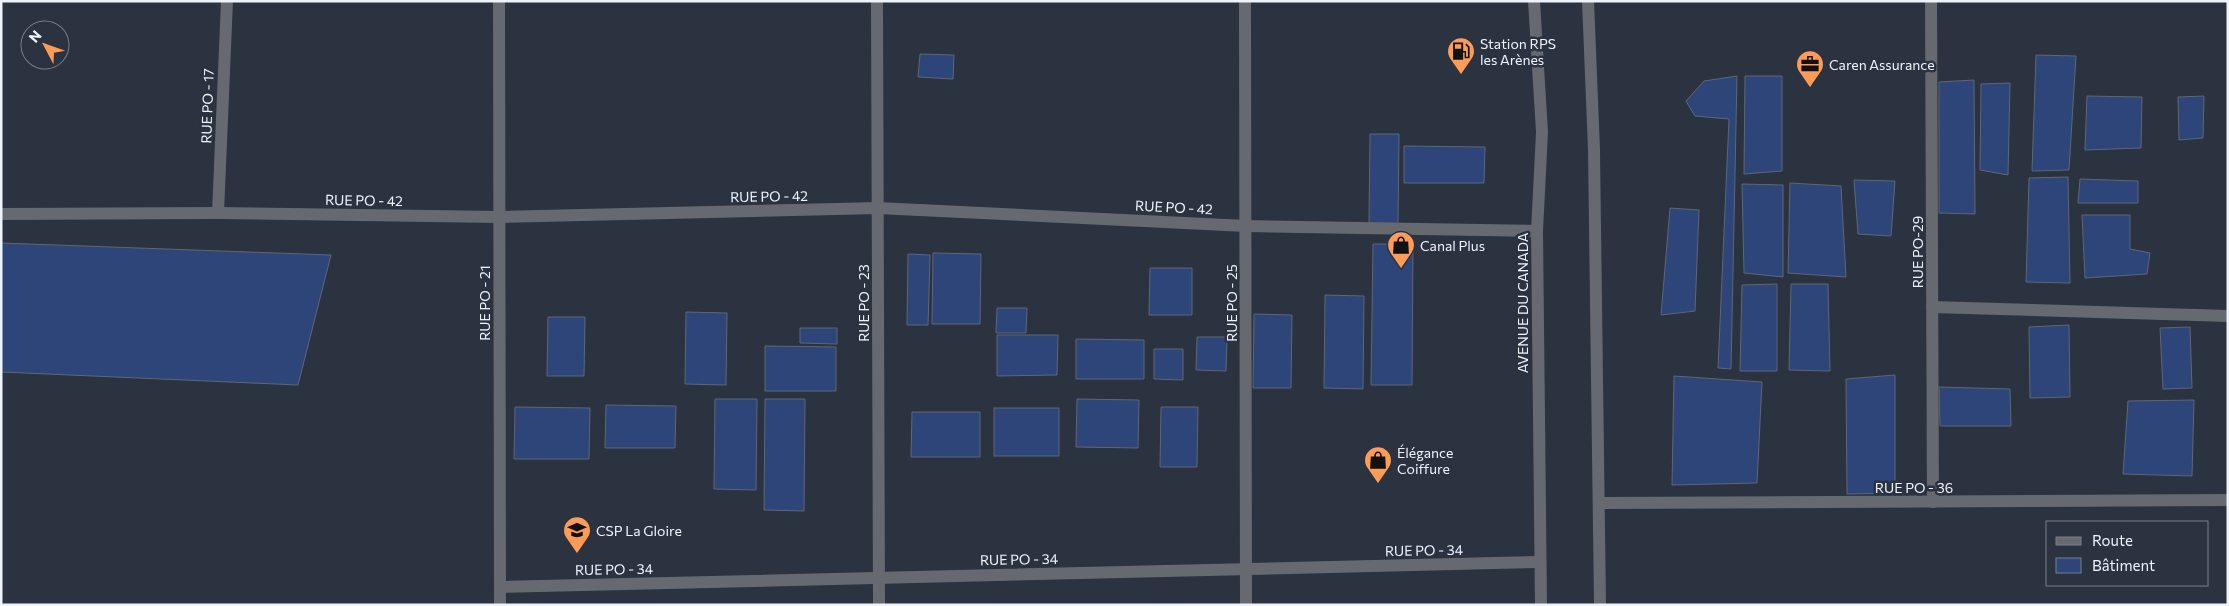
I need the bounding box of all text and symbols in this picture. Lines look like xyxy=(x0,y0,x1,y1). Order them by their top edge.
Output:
north arrow xyxy=(20,20,70,70)
text: N xyxy=(25,27,45,46)
place label: Station RPS les Arènes xyxy=(1480,35,1556,68)
fuel station icon: Station RPS les Arènes xyxy=(1446,36,1476,75)
office icon: Caren Assurance xyxy=(1795,49,1825,88)
place label: Caren Assurance xyxy=(1829,56,1935,73)
street label: RUE PO - 17 xyxy=(197,68,217,144)
street label: RUE PO - 42 xyxy=(730,187,808,205)
street label: RUE PO - 42 xyxy=(325,191,403,209)
street label: RUE PO - 42 xyxy=(1135,196,1214,218)
street label: RUE PO-29 xyxy=(1909,216,1926,288)
shop icon: Canal Plus xyxy=(1386,230,1416,269)
street label: AVENUE DU CANADA xyxy=(1514,232,1531,373)
place label: Canal Plus xyxy=(1420,237,1485,254)
street label: RUE PO - 23 xyxy=(855,264,872,342)
street label: RUE PO - 25 xyxy=(1223,264,1240,342)
street label: RUE PO - 21 xyxy=(476,265,493,341)
place label: Élégance Coiffure xyxy=(1397,444,1453,477)
shop icon: Élégance Coiffure xyxy=(1363,445,1393,484)
street label: RUE PO - 36 xyxy=(1875,479,1953,496)
school or university icon: CSP La Gloire xyxy=(562,515,592,554)
legend xyxy=(2046,521,2209,586)
place label: CSP La Gloire xyxy=(596,522,682,539)
text: Route xyxy=(2092,531,2133,549)
street label: RUE PO - 34 xyxy=(1385,541,1464,559)
street label: RUE PO - 34 xyxy=(980,550,1059,568)
text: Bâtiment xyxy=(2092,556,2155,574)
street label: RUE PO - 34 xyxy=(575,560,654,578)

